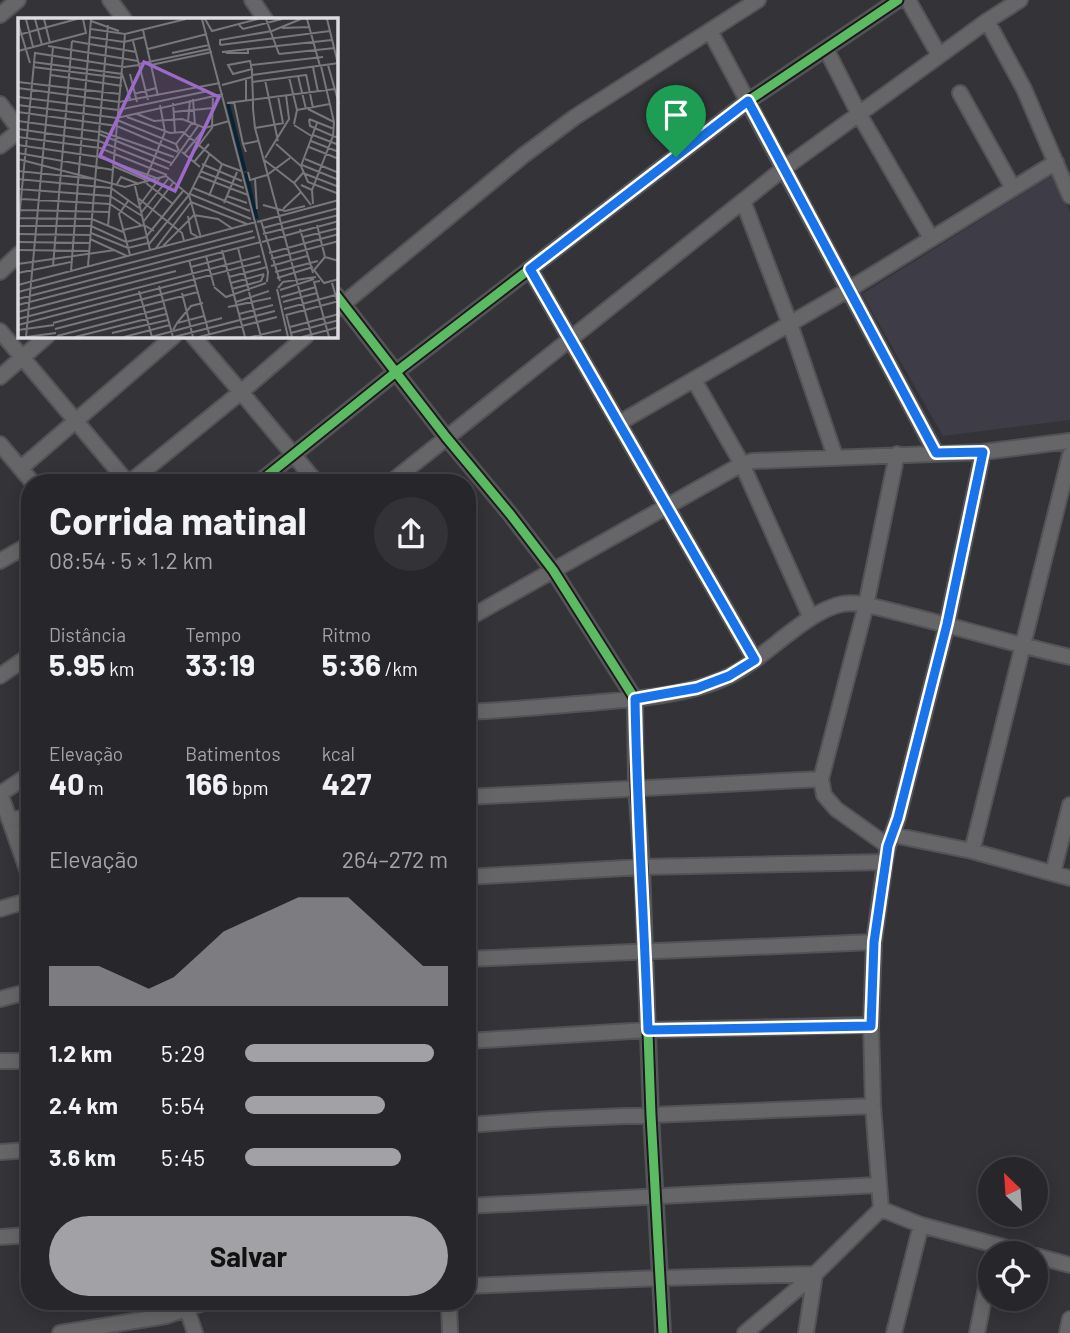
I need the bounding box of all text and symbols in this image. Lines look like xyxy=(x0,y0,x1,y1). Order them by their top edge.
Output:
inset map xyxy=(18,18,338,338)
pin xyxy=(646,85,706,157)
icon: arrive xyxy=(657,96,695,134)
text: Corrida matinal xyxy=(49,497,307,543)
button: share xyxy=(374,497,448,571)
text: 08:54 · 5 × 1.2 km xyxy=(49,546,213,574)
text: Distância xyxy=(49,623,126,646)
text: Tempo xyxy=(185,623,241,646)
text: Ritmo xyxy=(322,623,371,646)
text: 5.95 xyxy=(49,646,105,682)
text: 33:19 xyxy=(185,646,255,682)
text: 5:36 xyxy=(322,646,381,682)
text: km xyxy=(105,657,134,680)
text: /km xyxy=(381,657,418,680)
text: Elevação xyxy=(49,742,123,765)
text: Batimentos xyxy=(185,742,281,765)
text: kcal xyxy=(322,742,355,765)
text: 40 xyxy=(49,765,84,801)
text: 166 xyxy=(185,765,228,801)
text: 427 xyxy=(322,765,372,801)
text: m xyxy=(84,776,104,799)
text: bpm xyxy=(228,776,269,799)
text: Elevação xyxy=(49,845,139,873)
text: 264–272 m xyxy=(342,845,448,873)
text: 1.2 km xyxy=(49,1039,112,1067)
text: 5:29 xyxy=(161,1039,205,1067)
text: 2.4 km xyxy=(49,1091,118,1119)
text: 5:54 xyxy=(161,1091,205,1119)
text: 3.6 km xyxy=(49,1143,116,1171)
text: 5:45 xyxy=(161,1143,205,1171)
north arrow xyxy=(978,1157,1048,1227)
map controls xyxy=(978,1157,1048,1311)
button: Salvar xyxy=(49,1216,448,1296)
button: locate xyxy=(978,1241,1048,1311)

